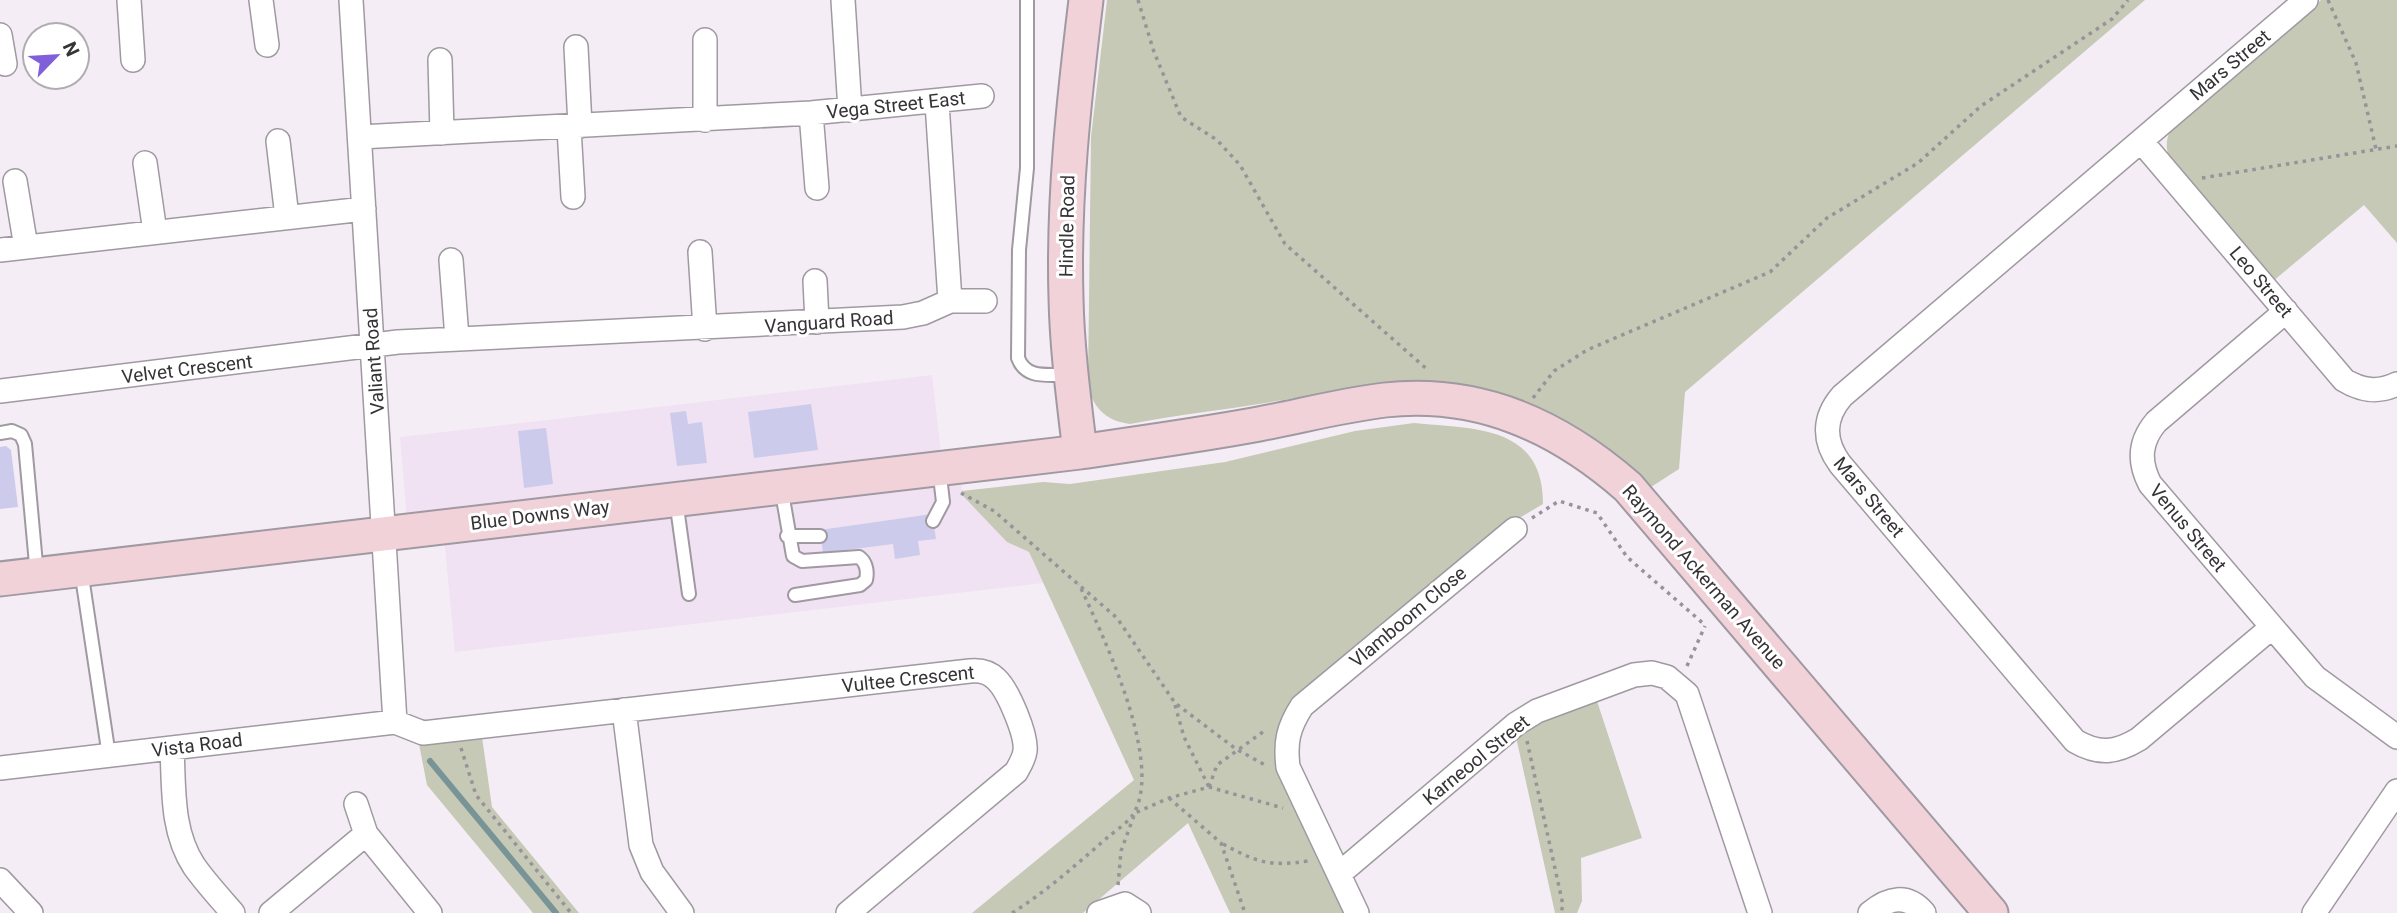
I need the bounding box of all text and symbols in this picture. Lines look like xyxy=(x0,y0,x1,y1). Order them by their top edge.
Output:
north arrow xyxy=(21,21,91,91)
street label: Mars Street xyxy=(2185,25,2275,105)
text: N xyxy=(58,38,84,60)
street label: Vega Street East xyxy=(825,86,967,124)
street label: Hindle Road xyxy=(1055,175,1079,277)
street label: Leo Street xyxy=(2225,242,2297,322)
street label: Vanguard Road xyxy=(764,306,894,338)
street label: Valiant Road xyxy=(359,307,389,415)
street label: Velvet Crescent xyxy=(120,350,254,388)
street label: Mars Street xyxy=(1829,452,1909,542)
street label: Venus Street xyxy=(2145,479,2231,577)
street label: Raymond Ackerman Avenue xyxy=(1618,480,1790,674)
street label: Blue Downs Way xyxy=(469,495,611,535)
street label: Vlamboom Close xyxy=(1345,562,1471,672)
street label: Vultee Crescent xyxy=(841,661,975,697)
street label: Karneool Street xyxy=(1418,710,1534,810)
street label: Vista Road xyxy=(150,728,244,762)

